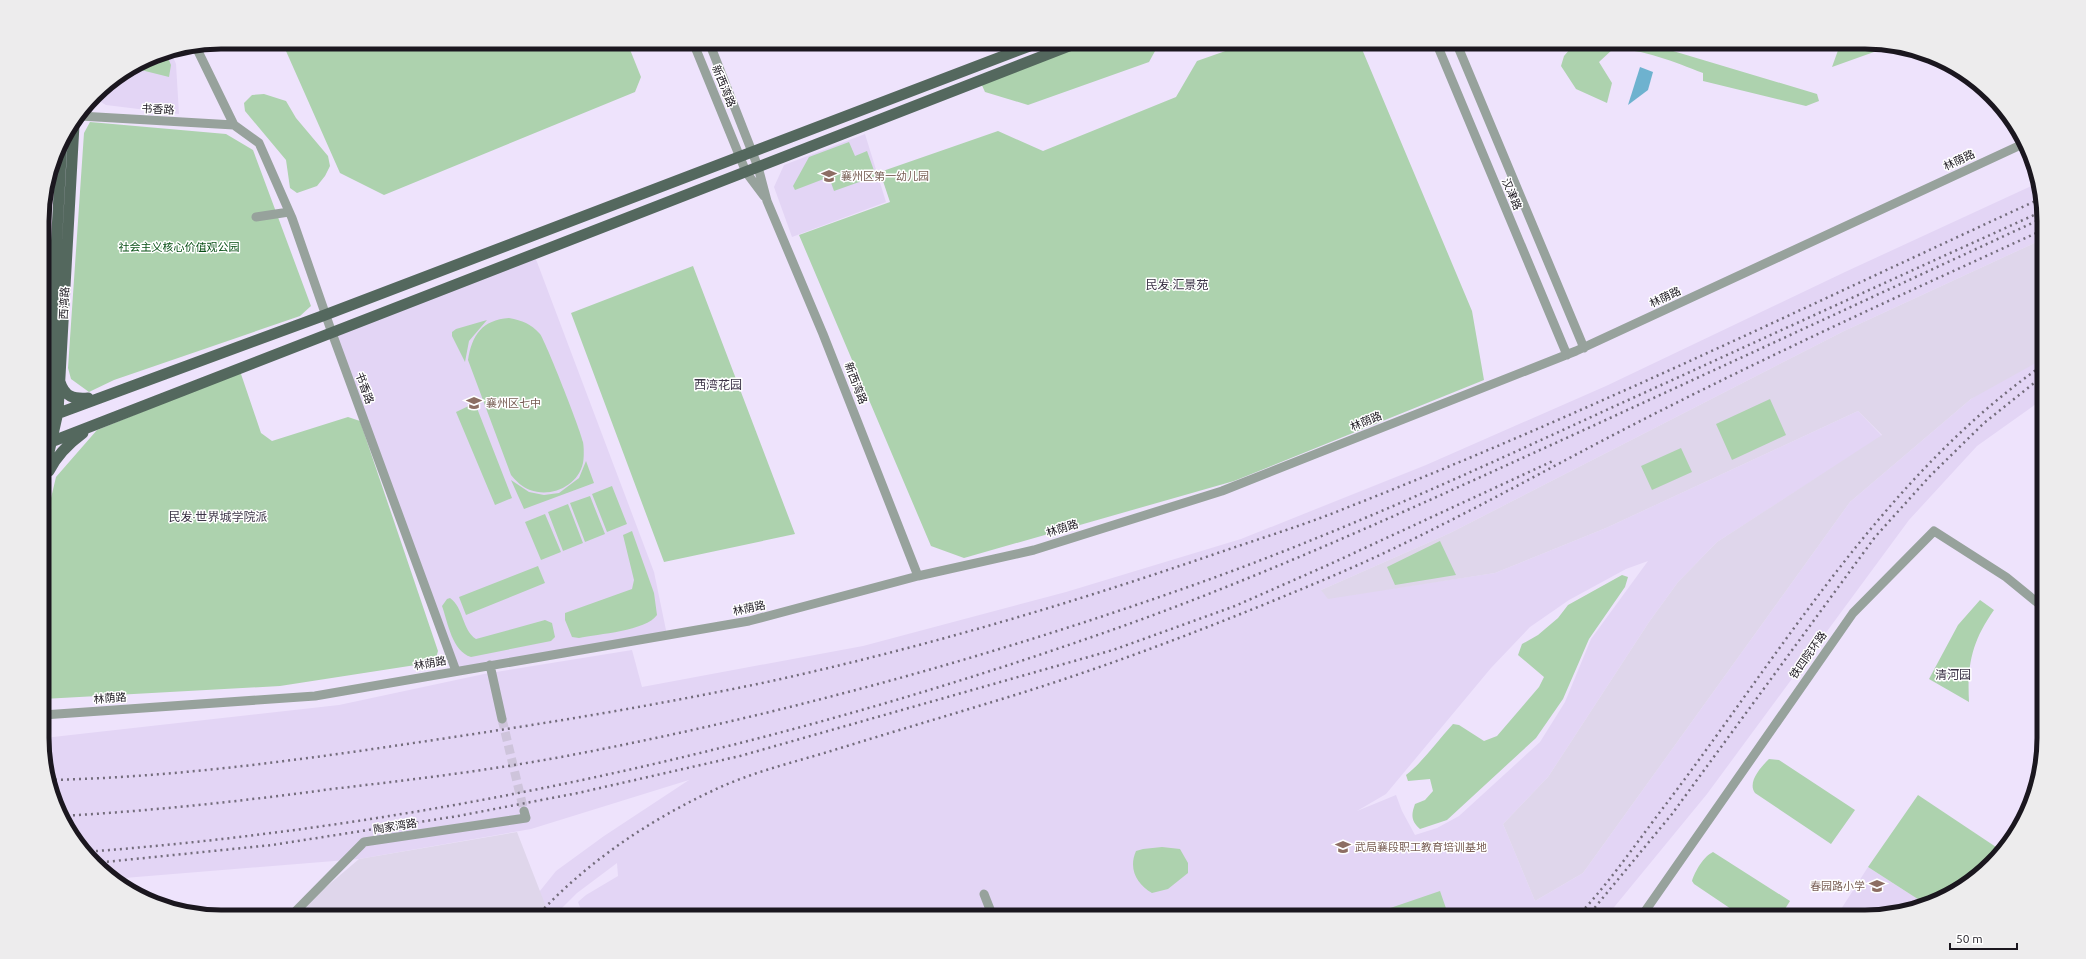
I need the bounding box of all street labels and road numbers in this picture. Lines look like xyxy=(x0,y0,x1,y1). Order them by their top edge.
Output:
street label: 新西湾路 xyxy=(710,63,738,109)
street label: 书香路 xyxy=(141,102,175,116)
street label: 林荫路 xyxy=(1942,148,1976,172)
street label: 汉津路 xyxy=(1500,176,1524,212)
street label: 林荫路 xyxy=(1648,285,1682,309)
street label: 西湾路 xyxy=(57,286,71,320)
street label: 新西湾路 xyxy=(843,360,869,406)
street label: 书香路 xyxy=(354,370,376,406)
street label: 林荫路 xyxy=(1348,409,1384,433)
street label: 林荫路 xyxy=(1044,517,1080,539)
street label: 林荫路 xyxy=(732,599,766,617)
street label: 铁四院环路 xyxy=(1787,629,1829,681)
street label: 林荫路 xyxy=(413,654,447,672)
street label: 林荫路 xyxy=(93,691,127,705)
street label: 陶家湾路 xyxy=(372,817,418,835)

